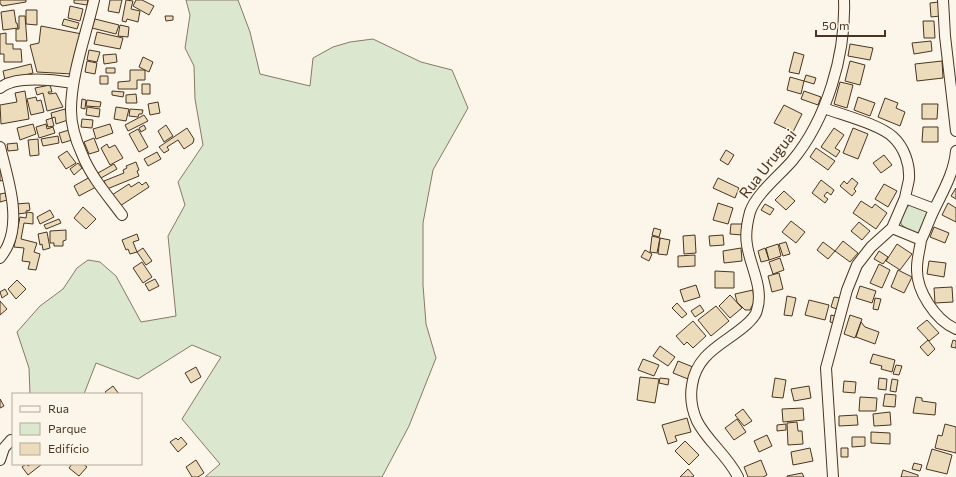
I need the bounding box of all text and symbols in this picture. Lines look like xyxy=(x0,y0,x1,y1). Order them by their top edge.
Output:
scale bar xyxy=(816,12,885,38)
text: 50 m xyxy=(822,18,850,32)
street label: Rua Uruguai xyxy=(735,125,800,201)
legend xyxy=(12,393,142,465)
text: Rua xyxy=(48,401,69,415)
text: Parque xyxy=(48,421,86,435)
text: Edifício xyxy=(48,441,89,455)

